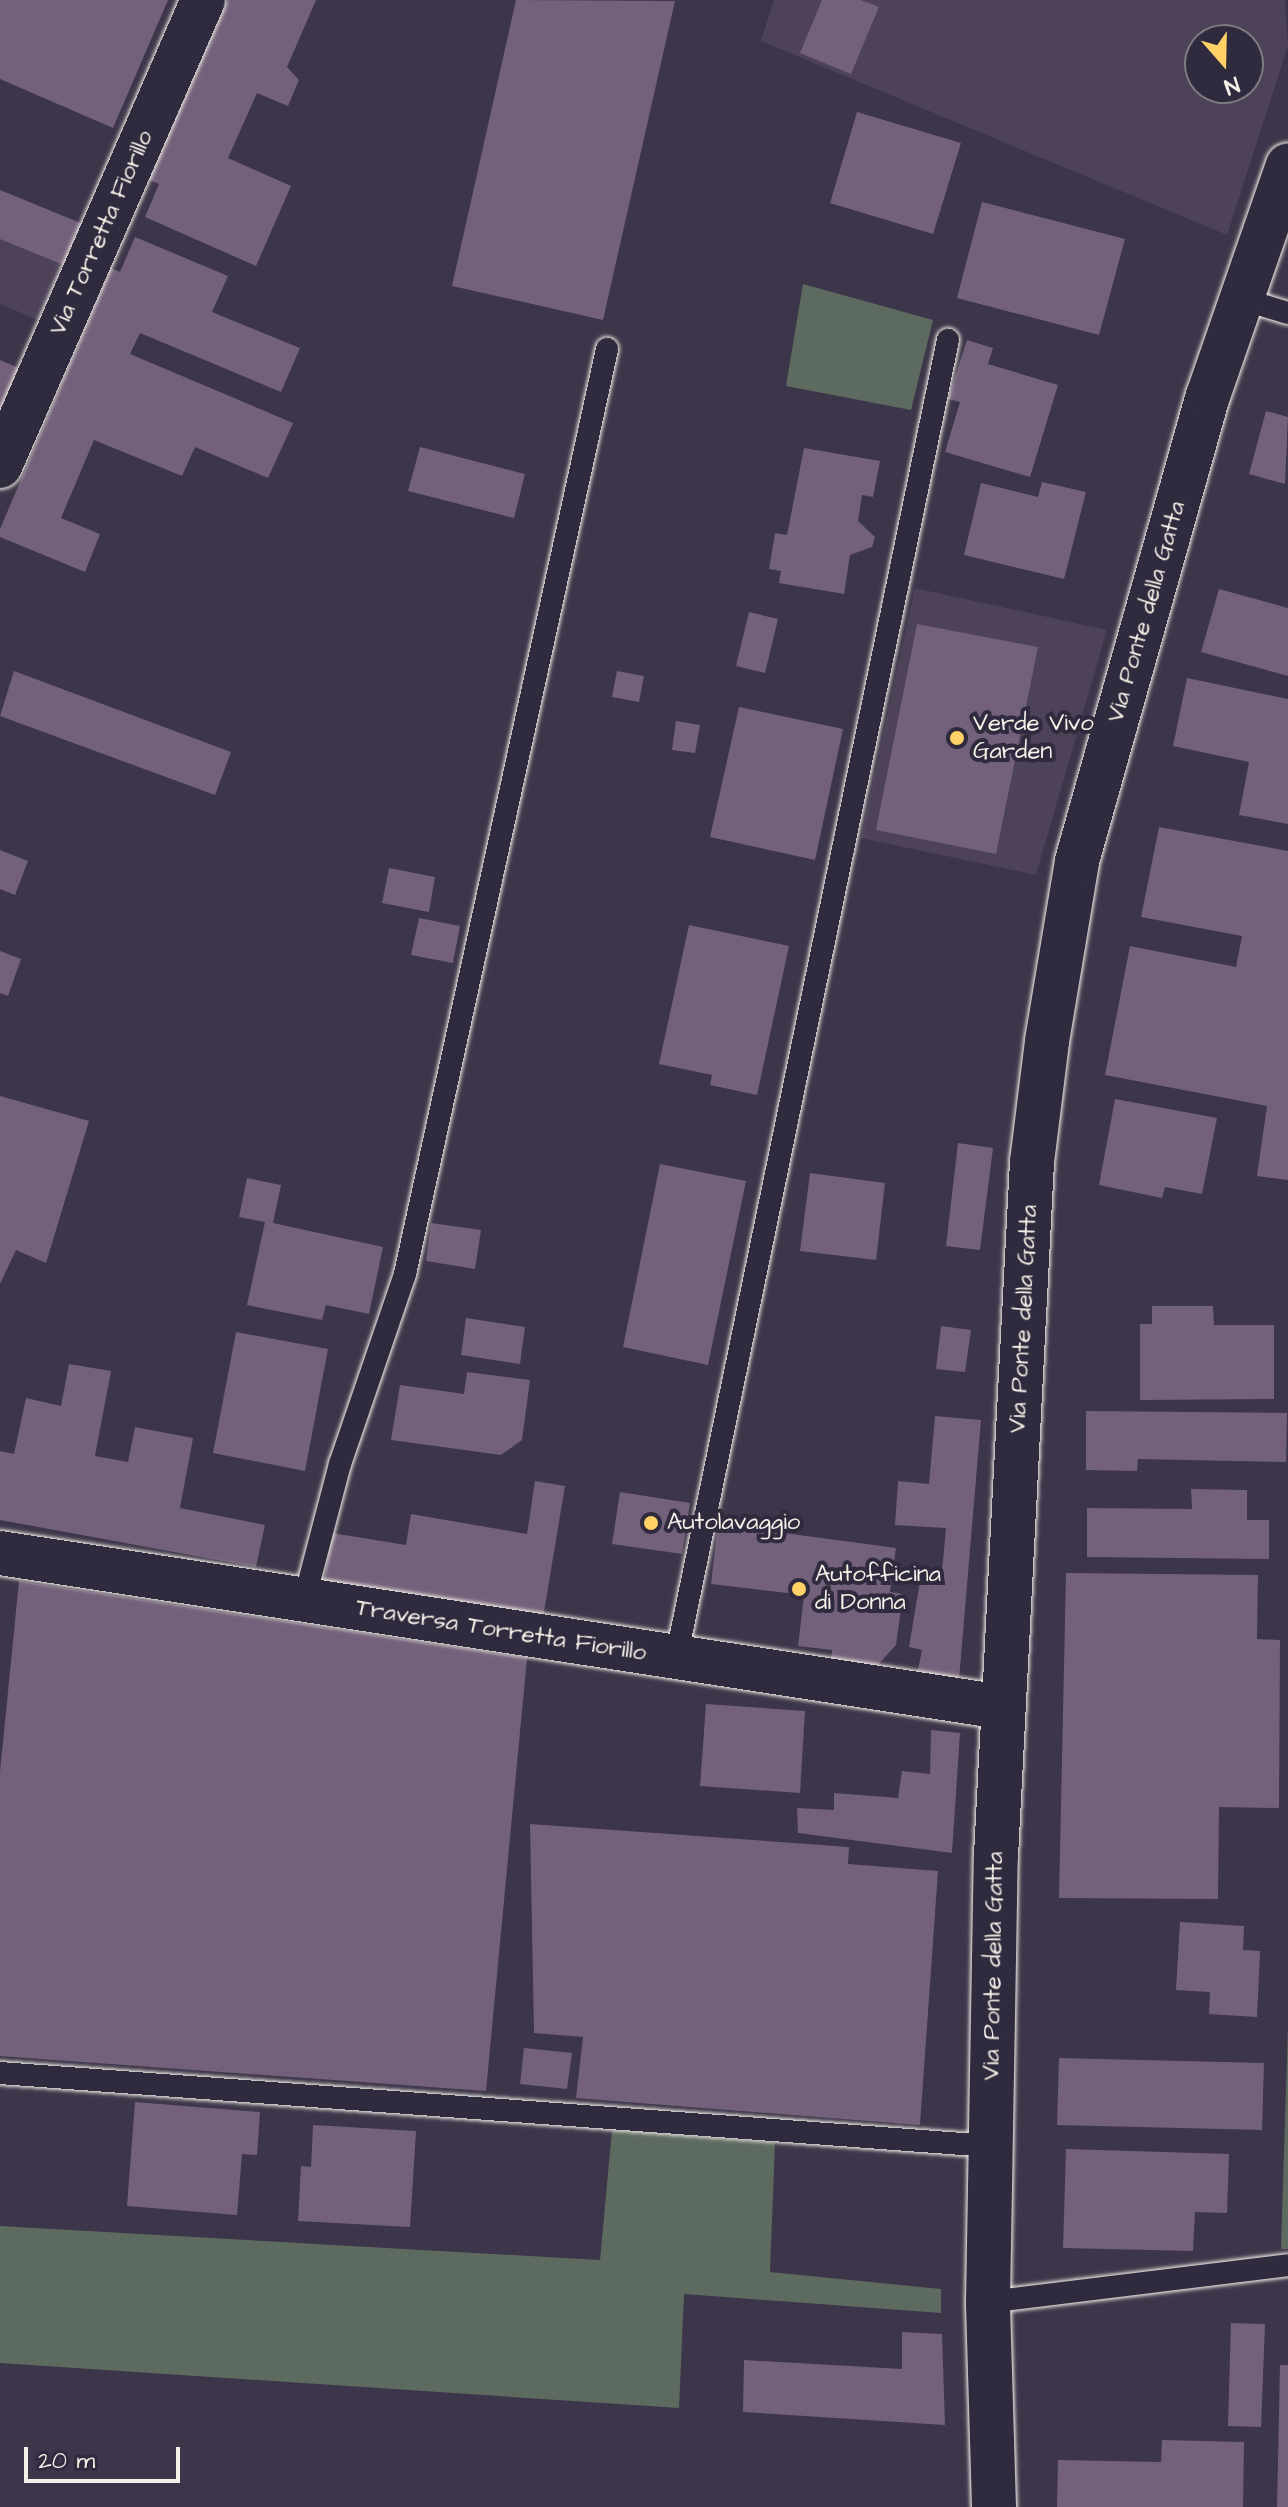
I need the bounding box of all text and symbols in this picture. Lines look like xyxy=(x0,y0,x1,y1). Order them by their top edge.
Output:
north arrow xyxy=(1184,24,1264,104)
text: N xyxy=(1220,68,1243,102)
street label: Via Torretta Fiorillo xyxy=(44,126,160,340)
street label: Via Ponte della Gatta xyxy=(1102,498,1192,726)
place label: Verde Vivo Garden xyxy=(973,710,1094,766)
marker: Verde Vivo Garden xyxy=(948,729,966,747)
street label: Via Ponte della Gatta xyxy=(1004,1204,1044,1434)
place label: Autolavaggio xyxy=(667,1509,800,1537)
marker: Autolavaggio xyxy=(642,1514,660,1532)
place label: Autofficina di Donna xyxy=(815,1561,941,1617)
marker: Autofficina di Donna xyxy=(790,1580,808,1598)
street label: Traversa Torretta Fiorillo xyxy=(354,1594,648,1668)
street label: Via Ponte della Gatta xyxy=(978,1851,1010,2081)
scale bar xyxy=(28,2431,184,2481)
text: 20 m xyxy=(38,2444,95,2478)

